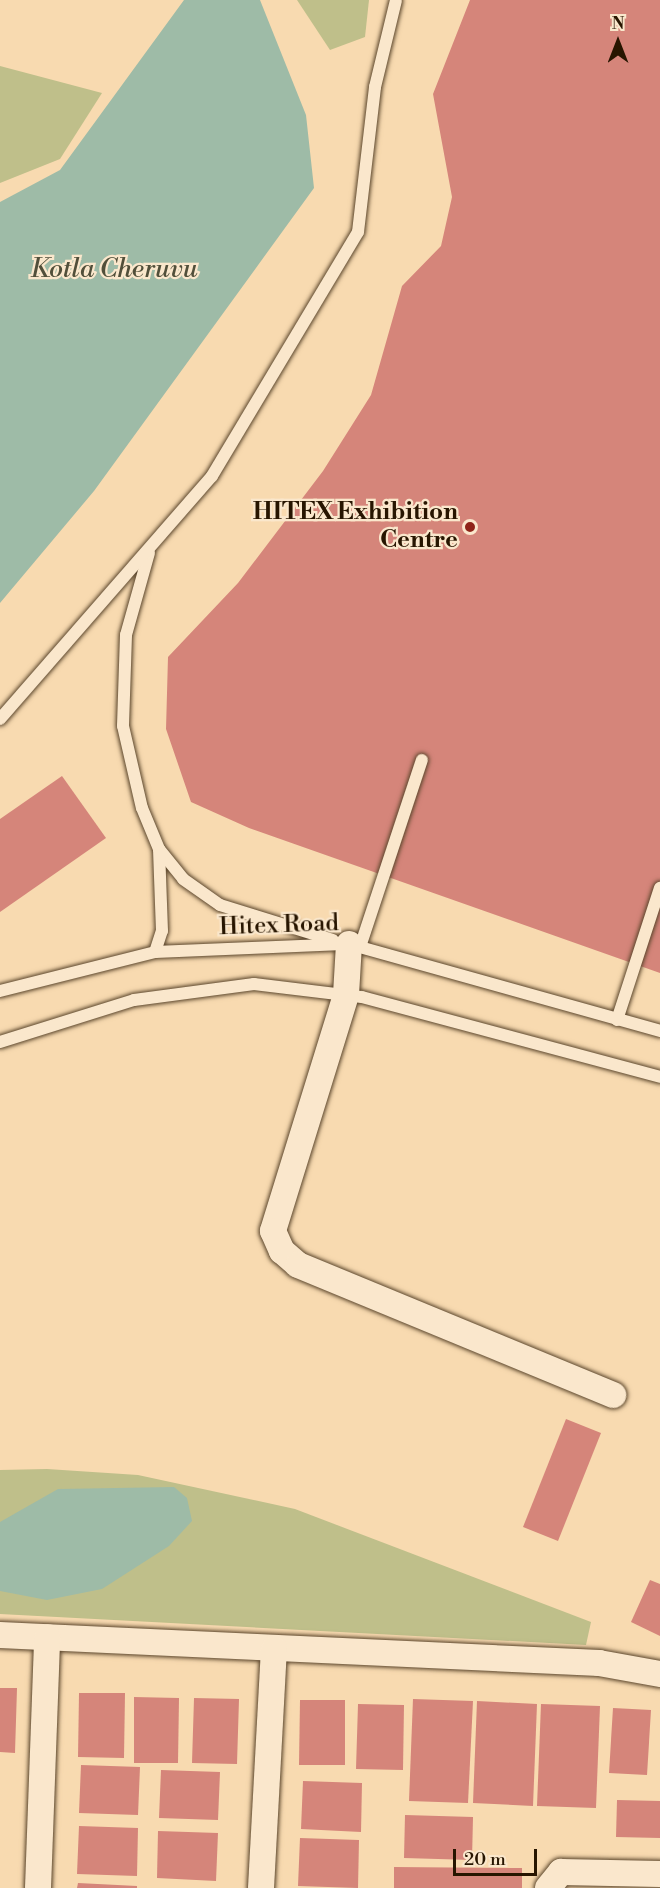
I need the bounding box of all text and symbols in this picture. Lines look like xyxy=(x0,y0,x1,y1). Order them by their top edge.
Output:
north arrow xyxy=(588,12,648,72)
text: N xyxy=(612,14,624,34)
water label: Kotla Cheruvu xyxy=(30,254,198,286)
place label: HITEX Exhibition Centre xyxy=(253,499,458,555)
marker: HITEX Exhibition Centre xyxy=(463,520,477,534)
street label: Hitex Road xyxy=(219,910,339,942)
scale bar xyxy=(456,1837,540,1875)
text: 20 m xyxy=(464,1848,506,1871)

